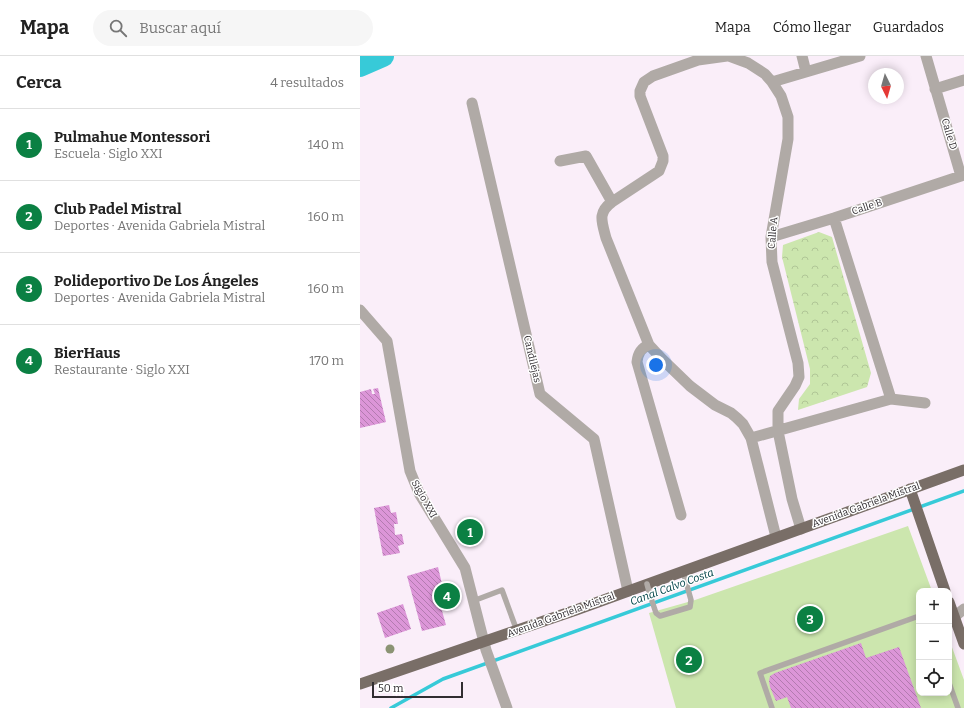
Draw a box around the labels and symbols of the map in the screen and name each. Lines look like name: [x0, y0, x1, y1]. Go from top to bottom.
north arrow: [868, 68, 904, 104]
street label: Calle D: [939, 117, 959, 151]
street label: Calle B: [850, 196, 884, 218]
street label: Calle A: [766, 216, 780, 249]
street label: Candilejas: [521, 334, 543, 384]
your location: [646, 355, 666, 375]
street label: Siglo XXI: [409, 478, 440, 521]
street label: Avenida Gabriela Mistral: [810, 480, 922, 530]
pin: 1: [457, 517, 483, 547]
water label: Canal Calvo Costa: [628, 566, 716, 608]
pin: 4: [434, 581, 460, 611]
street label: Avenida Gabriela Mistral: [505, 590, 617, 640]
pin: 3: [797, 604, 823, 634]
pin: 2: [676, 645, 702, 675]
scale bar: [372, 680, 463, 699]

